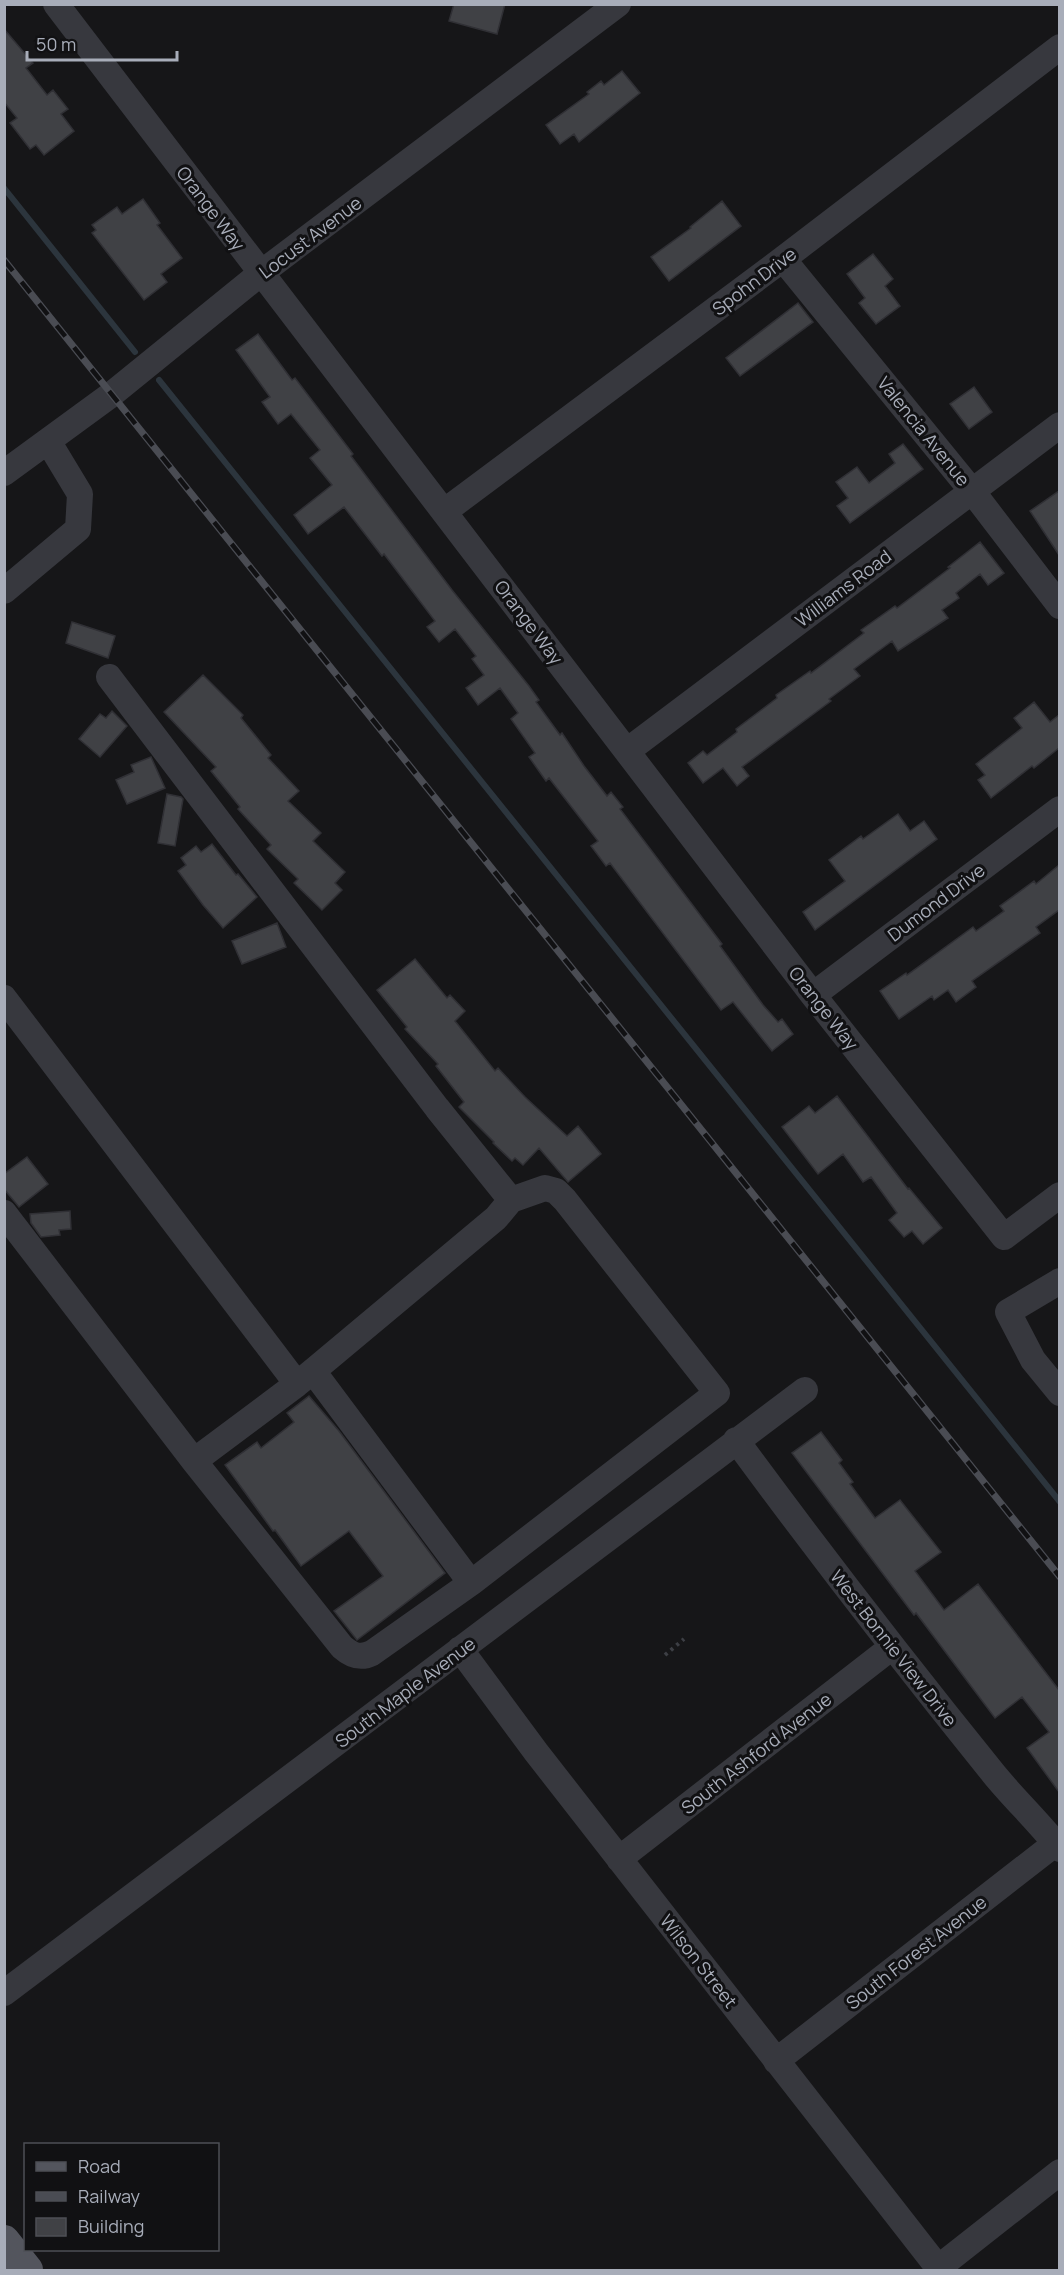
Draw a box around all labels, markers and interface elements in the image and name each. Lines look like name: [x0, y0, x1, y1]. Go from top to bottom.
scale bar: [27, 24, 177, 62]
text: 50 m: [36, 32, 76, 56]
street label: Orange Way: [171, 161, 251, 255]
street label: Locust Avenue: [254, 191, 366, 283]
street label: Spohn Drive: [707, 241, 801, 321]
street label: Valencia Avenue: [872, 371, 976, 491]
street label: Williams Road: [790, 544, 896, 632]
street label: Orange Way: [489, 575, 569, 669]
street label: Dumond Drive: [883, 858, 989, 946]
street label: Orange Way: [784, 961, 864, 1055]
street label: West Bonnie View Drive: [825, 1565, 963, 1731]
street label: South Maple Avenue: [330, 1631, 480, 1753]
street label: South Ashford Avenue: [676, 1687, 836, 1819]
street label: South Forest Avenue: [841, 1890, 991, 2014]
street label: Wilson Street: [655, 1909, 743, 2013]
legend: [24, 2143, 219, 2251]
text: Road: [78, 2154, 121, 2178]
text: Railway: [78, 2184, 140, 2208]
text: Building: [78, 2214, 144, 2238]

